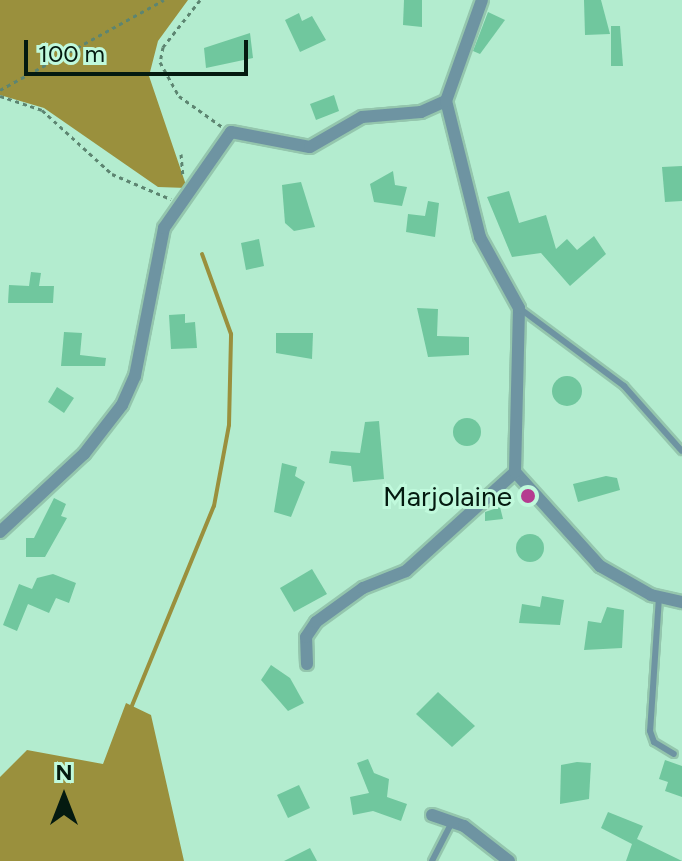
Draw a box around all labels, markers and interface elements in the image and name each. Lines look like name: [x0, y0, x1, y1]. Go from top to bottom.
scale bar: [28, 24, 252, 74]
text: 100 m: [38, 39, 105, 68]
place label: Marjolaine: [383, 479, 512, 513]
marker: Marjolaine: [519, 487, 537, 505]
north arrow: [24, 757, 104, 837]
text: N: [55, 759, 73, 786]

